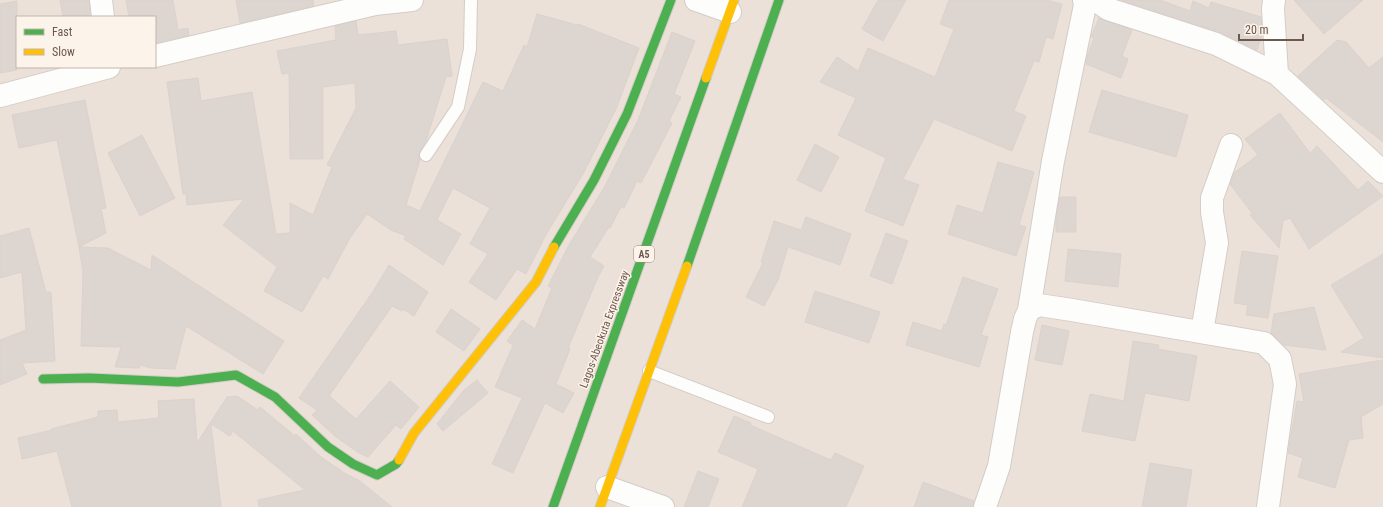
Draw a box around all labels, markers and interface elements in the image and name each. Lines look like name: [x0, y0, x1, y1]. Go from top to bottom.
legend: [16, 16, 156, 68]
scale bar: [1239, 16, 1303, 42]
text: 20 m: [1245, 23, 1269, 37]
text: Fast: [52, 25, 73, 39]
text: Slow: [52, 45, 75, 59]
road number: A5: [634, 246, 654, 262]
street label: Lagos-Abeokuta Expressway: [577, 268, 632, 390]

